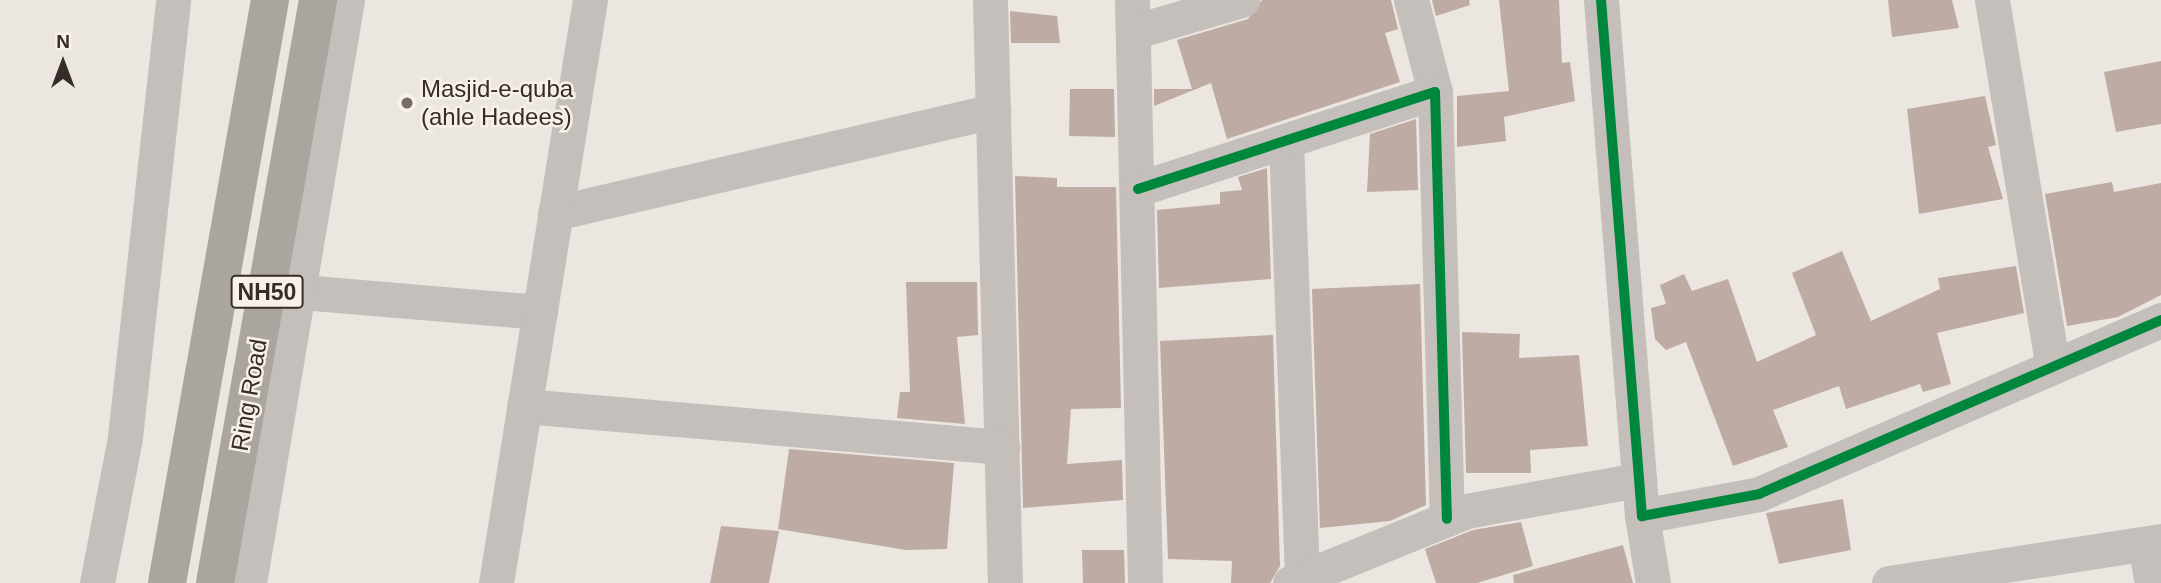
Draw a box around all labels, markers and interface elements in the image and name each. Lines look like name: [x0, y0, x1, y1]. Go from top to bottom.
north arrow: [28, 28, 98, 98]
text: N: [56, 31, 70, 52]
place label: Masjid-e-quba (ahle Hadees): [421, 75, 573, 131]
marker: Masjid-e-quba (ahle Hadees): [399, 95, 415, 111]
road number: NH50: [230, 272, 304, 312]
street label: Ring Road: [225, 337, 273, 453]

